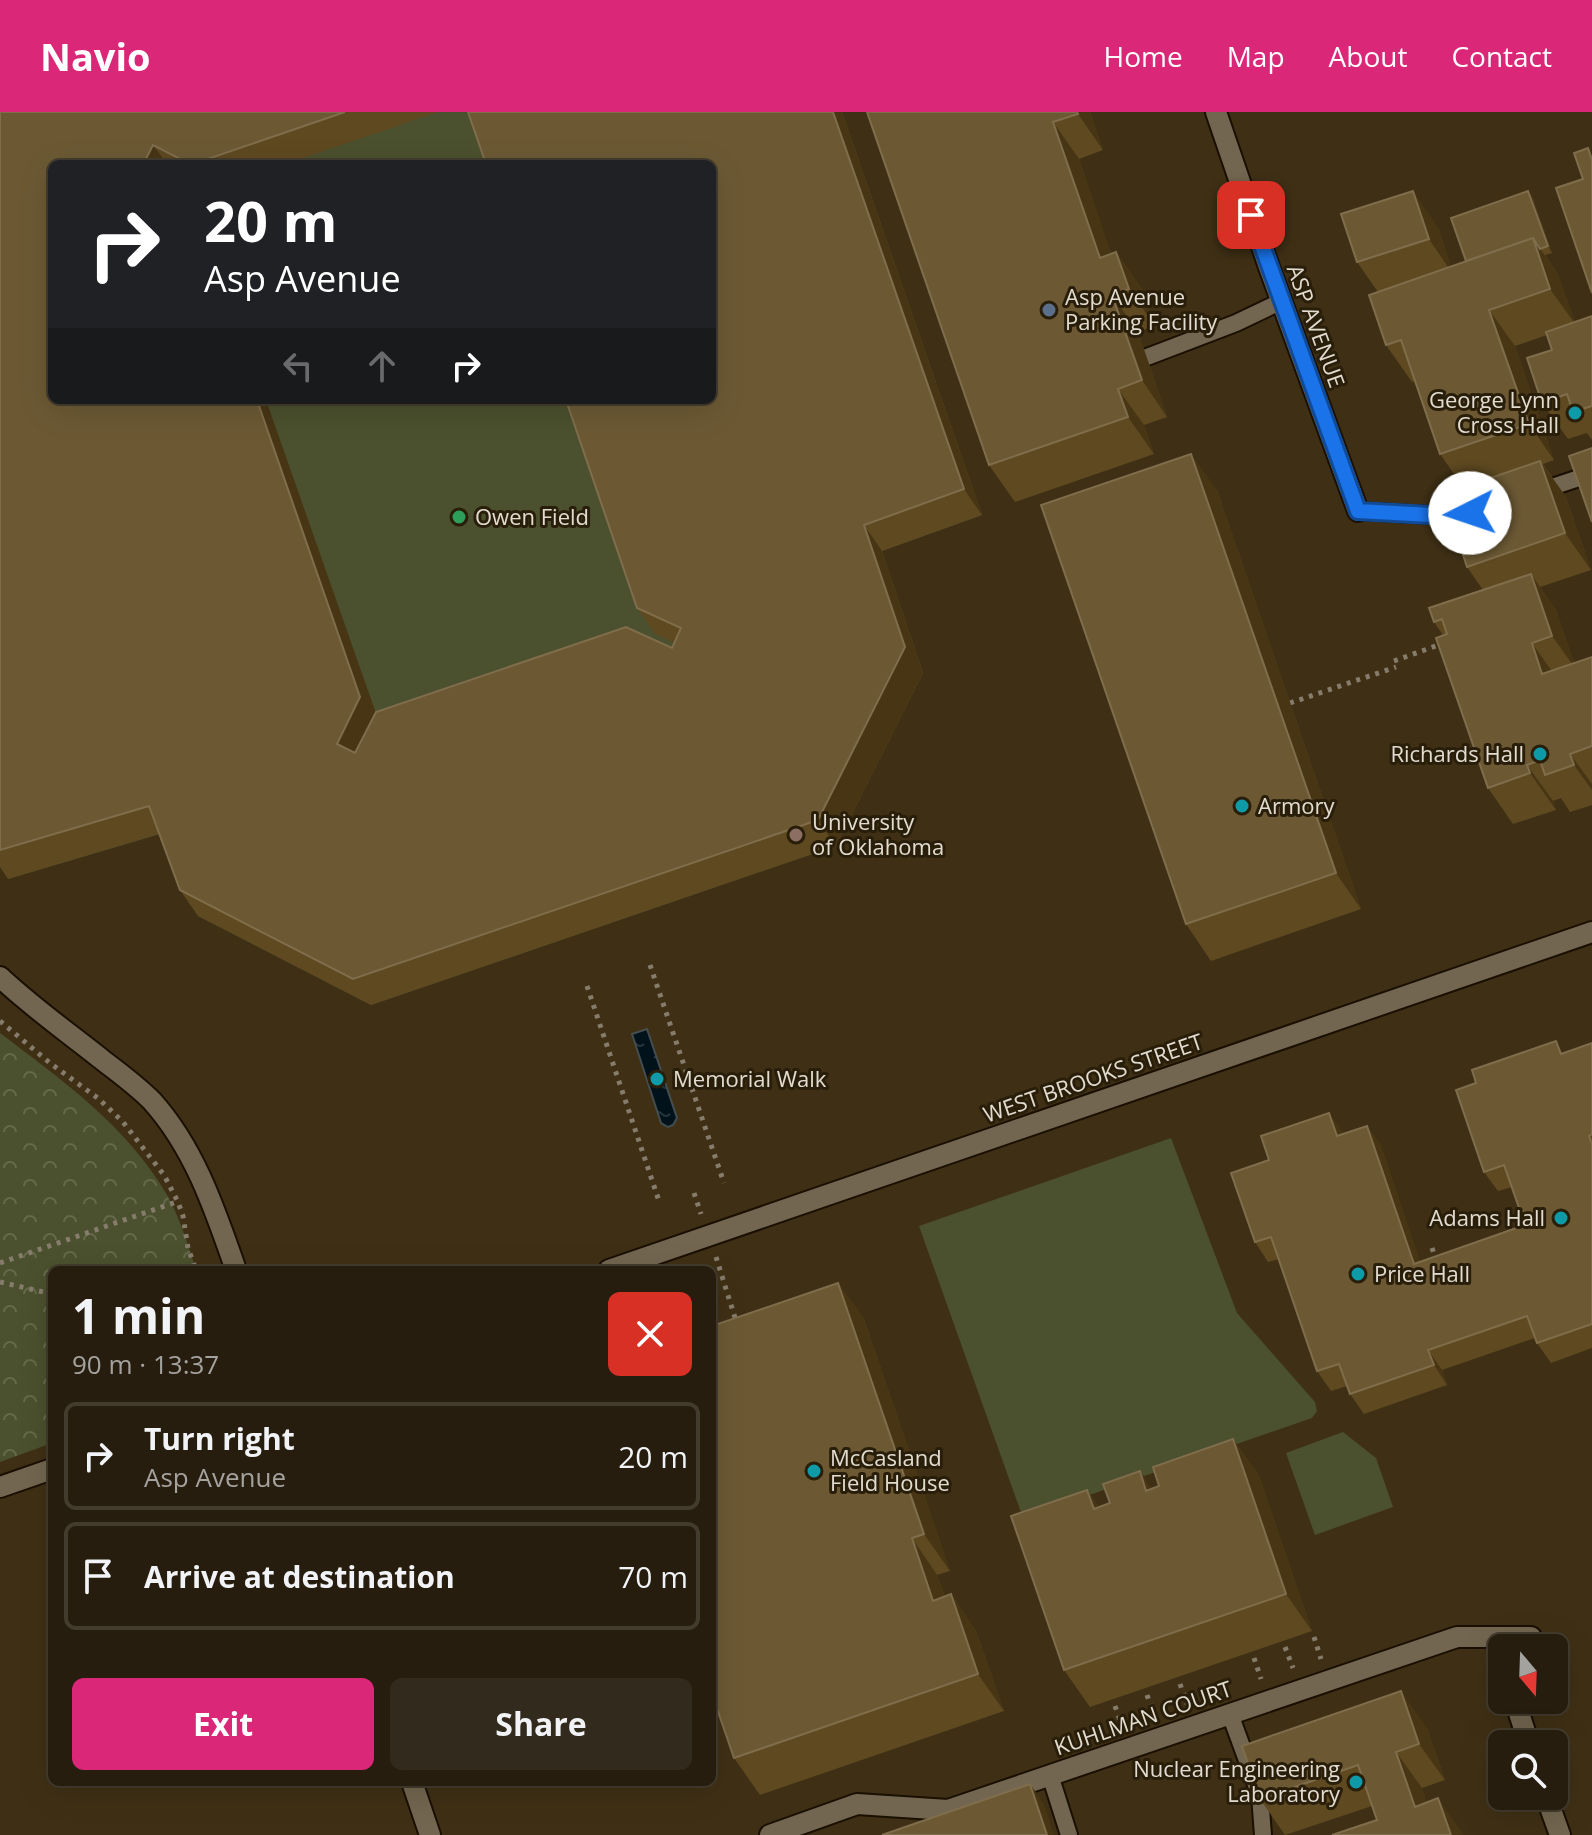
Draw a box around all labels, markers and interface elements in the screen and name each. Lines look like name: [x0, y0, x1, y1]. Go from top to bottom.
text: Navio: [40, 30, 151, 82]
text: Home: [1104, 37, 1183, 75]
text: Map: [1227, 37, 1285, 75]
text: About: [1329, 37, 1407, 75]
text: Contact: [1451, 37, 1552, 75]
pin: [1217, 181, 1285, 249]
text: 20 m: [204, 182, 338, 258]
icon: right: [72, 192, 176, 296]
icon: arrive: [1229, 193, 1273, 237]
text: Asp Avenue: [204, 254, 401, 303]
street label: ASP AVENUE: [1281, 260, 1353, 391]
place label: Asp Avenue Parking Facility: [1065, 281, 1218, 336]
marker: Asp Avenue Parking Facility: [1040, 301, 1058, 319]
icon: left: [276, 344, 320, 388]
icon: ahead: [360, 344, 404, 388]
icon: right: [444, 344, 488, 388]
place label: George Lynn Cross Hall: [1429, 384, 1559, 439]
marker: George Lynn Cross Hall: [1566, 404, 1584, 422]
position arrow: [1428, 471, 1512, 555]
place label: Owen Field: [475, 501, 589, 531]
marker: Owen Field: [450, 508, 468, 526]
place label: Richards Hall: [1390, 738, 1524, 768]
marker: Richards Hall: [1531, 745, 1549, 763]
place label: Armory: [1258, 790, 1335, 820]
marker: Armory: [1233, 797, 1251, 815]
place label: University of Oklahoma: [812, 806, 944, 861]
marker: University of Oklahoma: [787, 826, 805, 844]
street label: WEST BROOKS STREET: [979, 1025, 1206, 1129]
place label: Memorial Walk: [673, 1063, 827, 1093]
marker: Memorial Walk: [648, 1070, 666, 1088]
place label: Adams Hall: [1429, 1202, 1545, 1232]
marker: Adams Hall: [1552, 1209, 1570, 1227]
place label: Price Hall: [1374, 1258, 1470, 1288]
marker: Price Hall: [1349, 1265, 1367, 1283]
text: 1 min: [72, 1283, 205, 1348]
button: close: [608, 1292, 692, 1376]
text: 90 m · 13:37: [72, 1346, 219, 1382]
text: Turn right: [144, 1418, 295, 1459]
icon: right: [76, 1434, 120, 1478]
text: 20 m: [618, 1436, 688, 1477]
place label: McCasland Field House: [830, 1442, 950, 1497]
text: Asp Avenue: [144, 1459, 286, 1495]
marker: McCasland Field House: [805, 1462, 823, 1480]
icon: arrive: [76, 1554, 120, 1598]
text: Arrive at destination: [144, 1556, 455, 1597]
text: 70 m: [618, 1556, 688, 1597]
north arrow: [1488, 1634, 1568, 1714]
map controls: [1488, 1634, 1568, 1810]
street label: KUHLMAN COURT: [1050, 1673, 1235, 1761]
button: Exit: [72, 1678, 374, 1770]
button: Share: [390, 1678, 692, 1770]
button: search: [1488, 1730, 1568, 1810]
place label: Nuclear Engineering Laboratory: [1133, 1753, 1341, 1808]
marker: Nuclear Engineering Laboratory: [1347, 1773, 1365, 1791]

